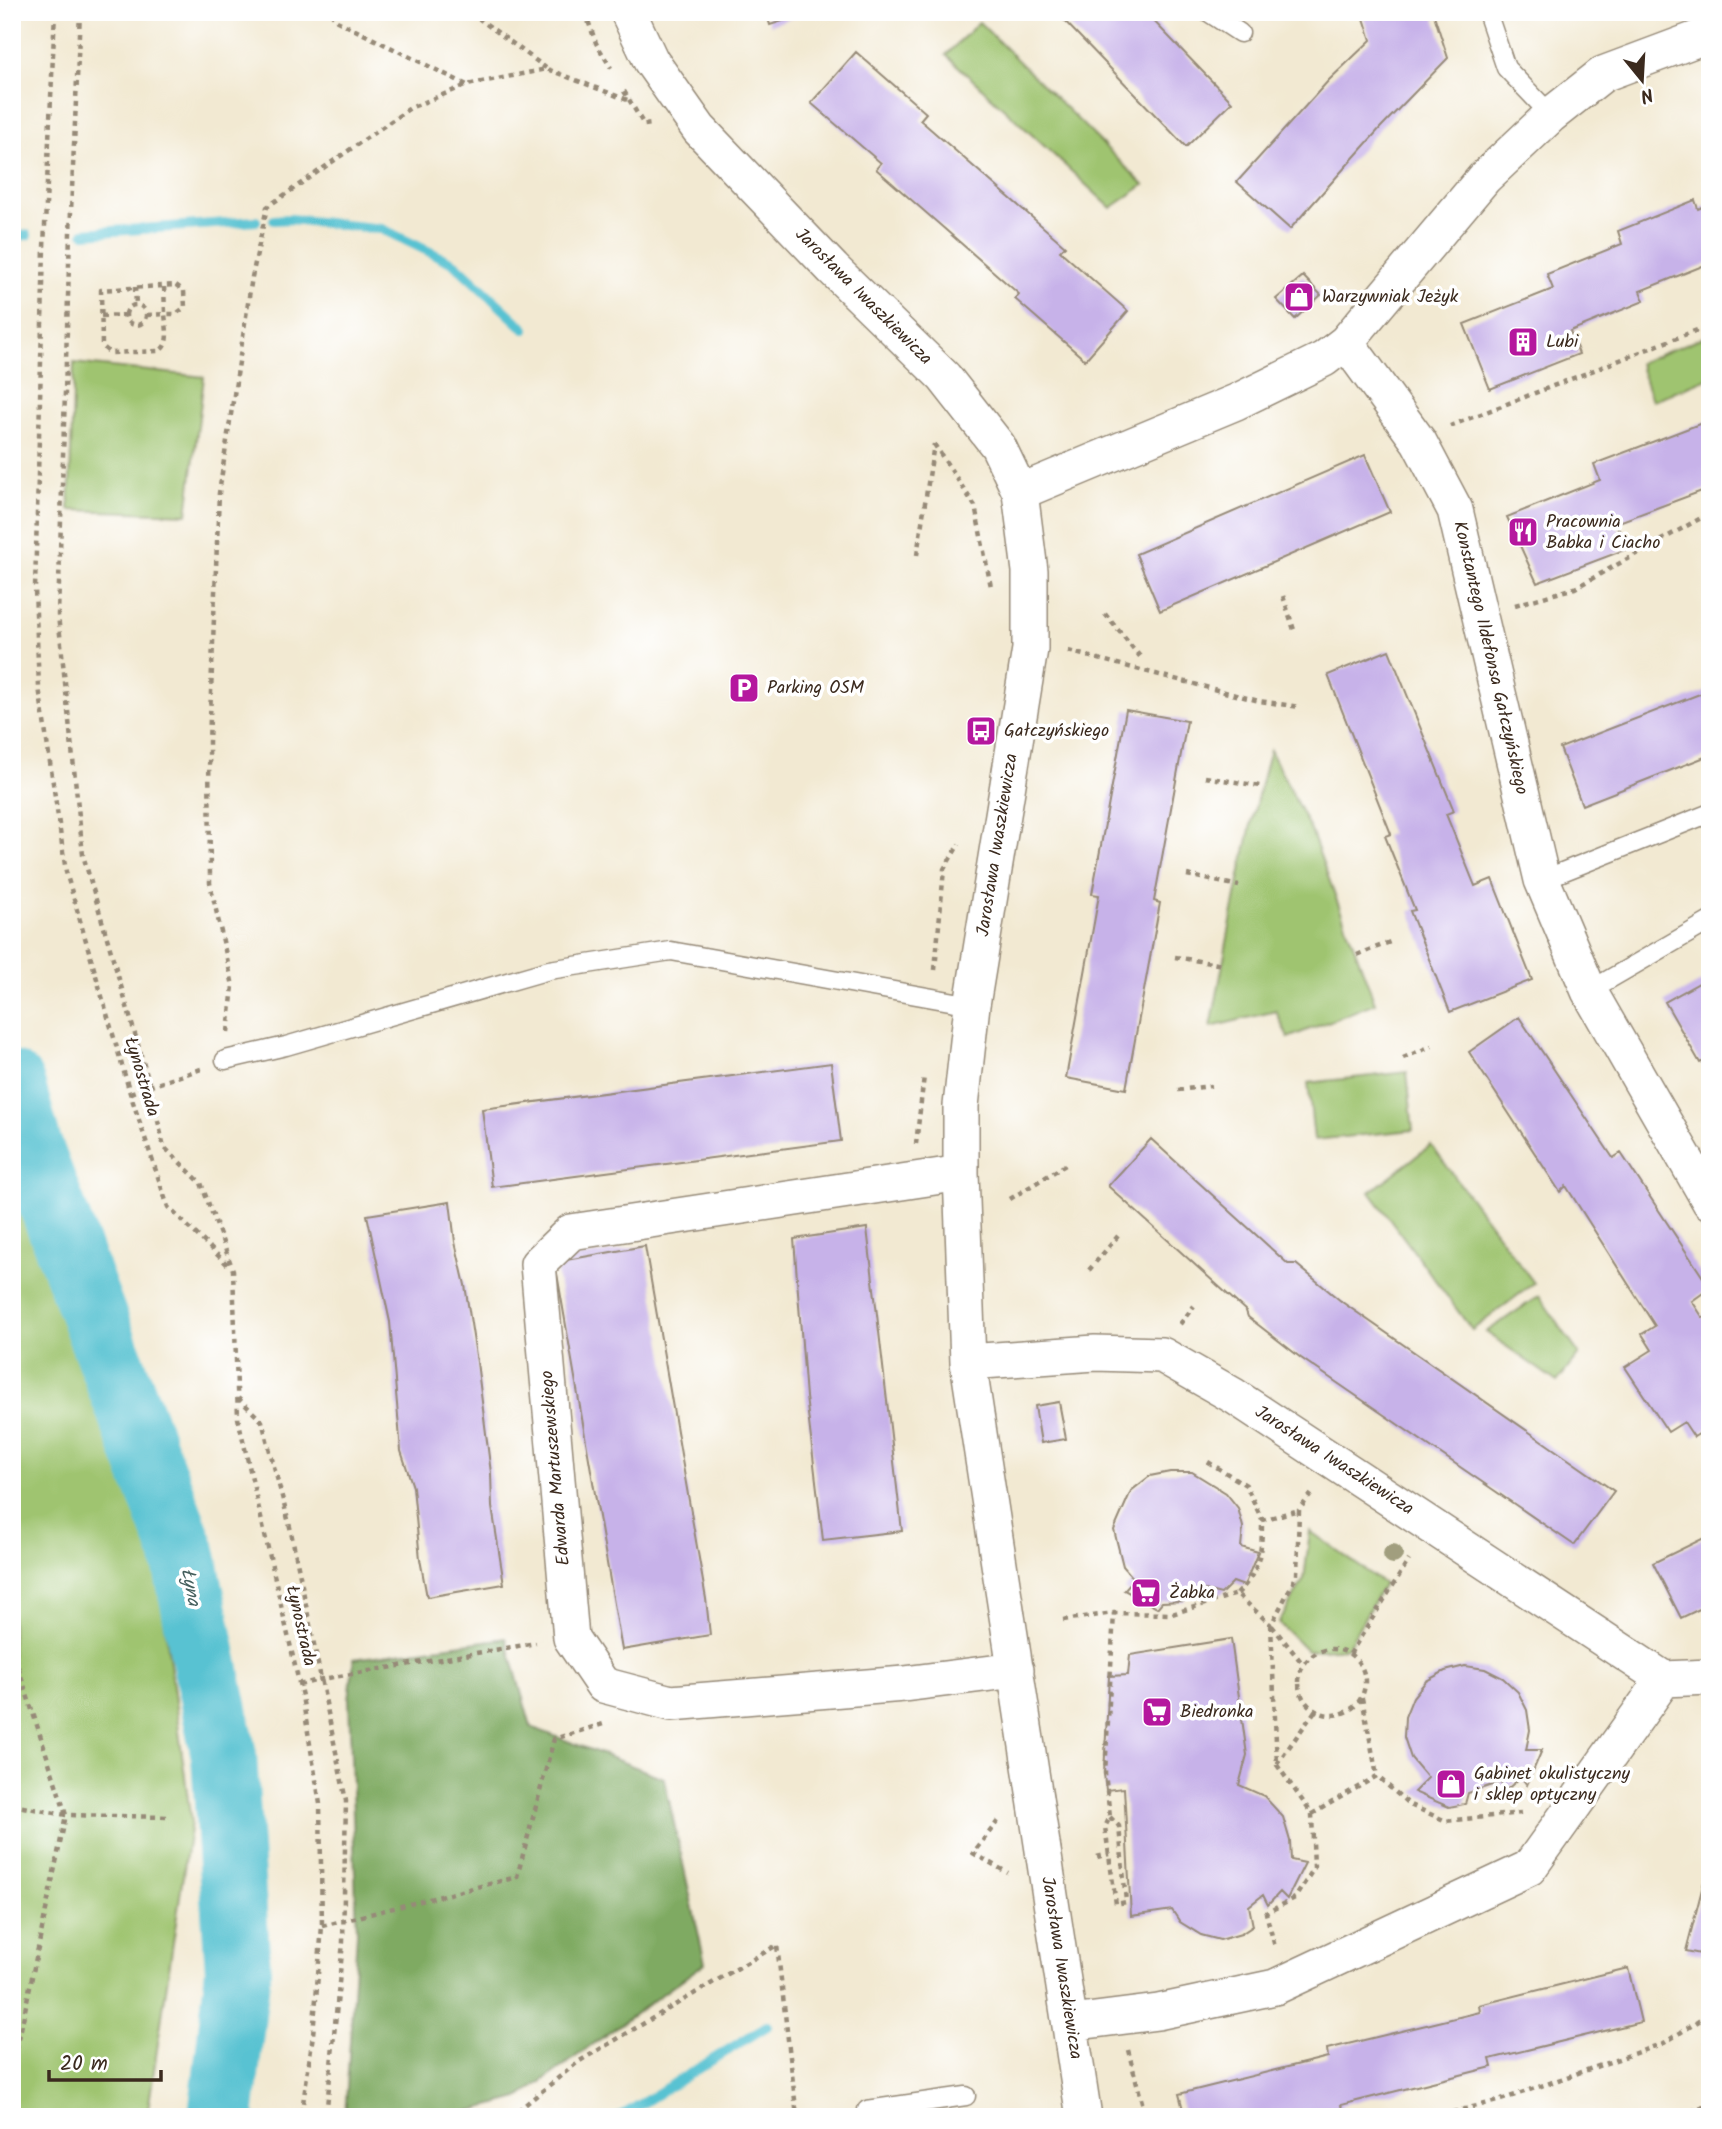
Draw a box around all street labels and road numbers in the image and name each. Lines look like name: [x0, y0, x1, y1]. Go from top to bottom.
street label: Jarosława Iwaszkiewicza: [787, 221, 939, 373]
street label: Konstantego Ildefonsa Gałczyńskiego: [1444, 518, 1536, 798]
street label: Jarosława Iwaszkiewicza: [969, 752, 1027, 938]
street label: Łynostrada: [115, 1034, 167, 1120]
street label: Edwarda Martuszewskiego: [533, 1369, 579, 1567]
street label: Jarosława Iwaszkiewicza: [1249, 1399, 1419, 1523]
street label: Łynostrada: [277, 1583, 323, 1669]
street label: Jarosława Iwaszkiewicza: [1032, 1875, 1090, 2061]

